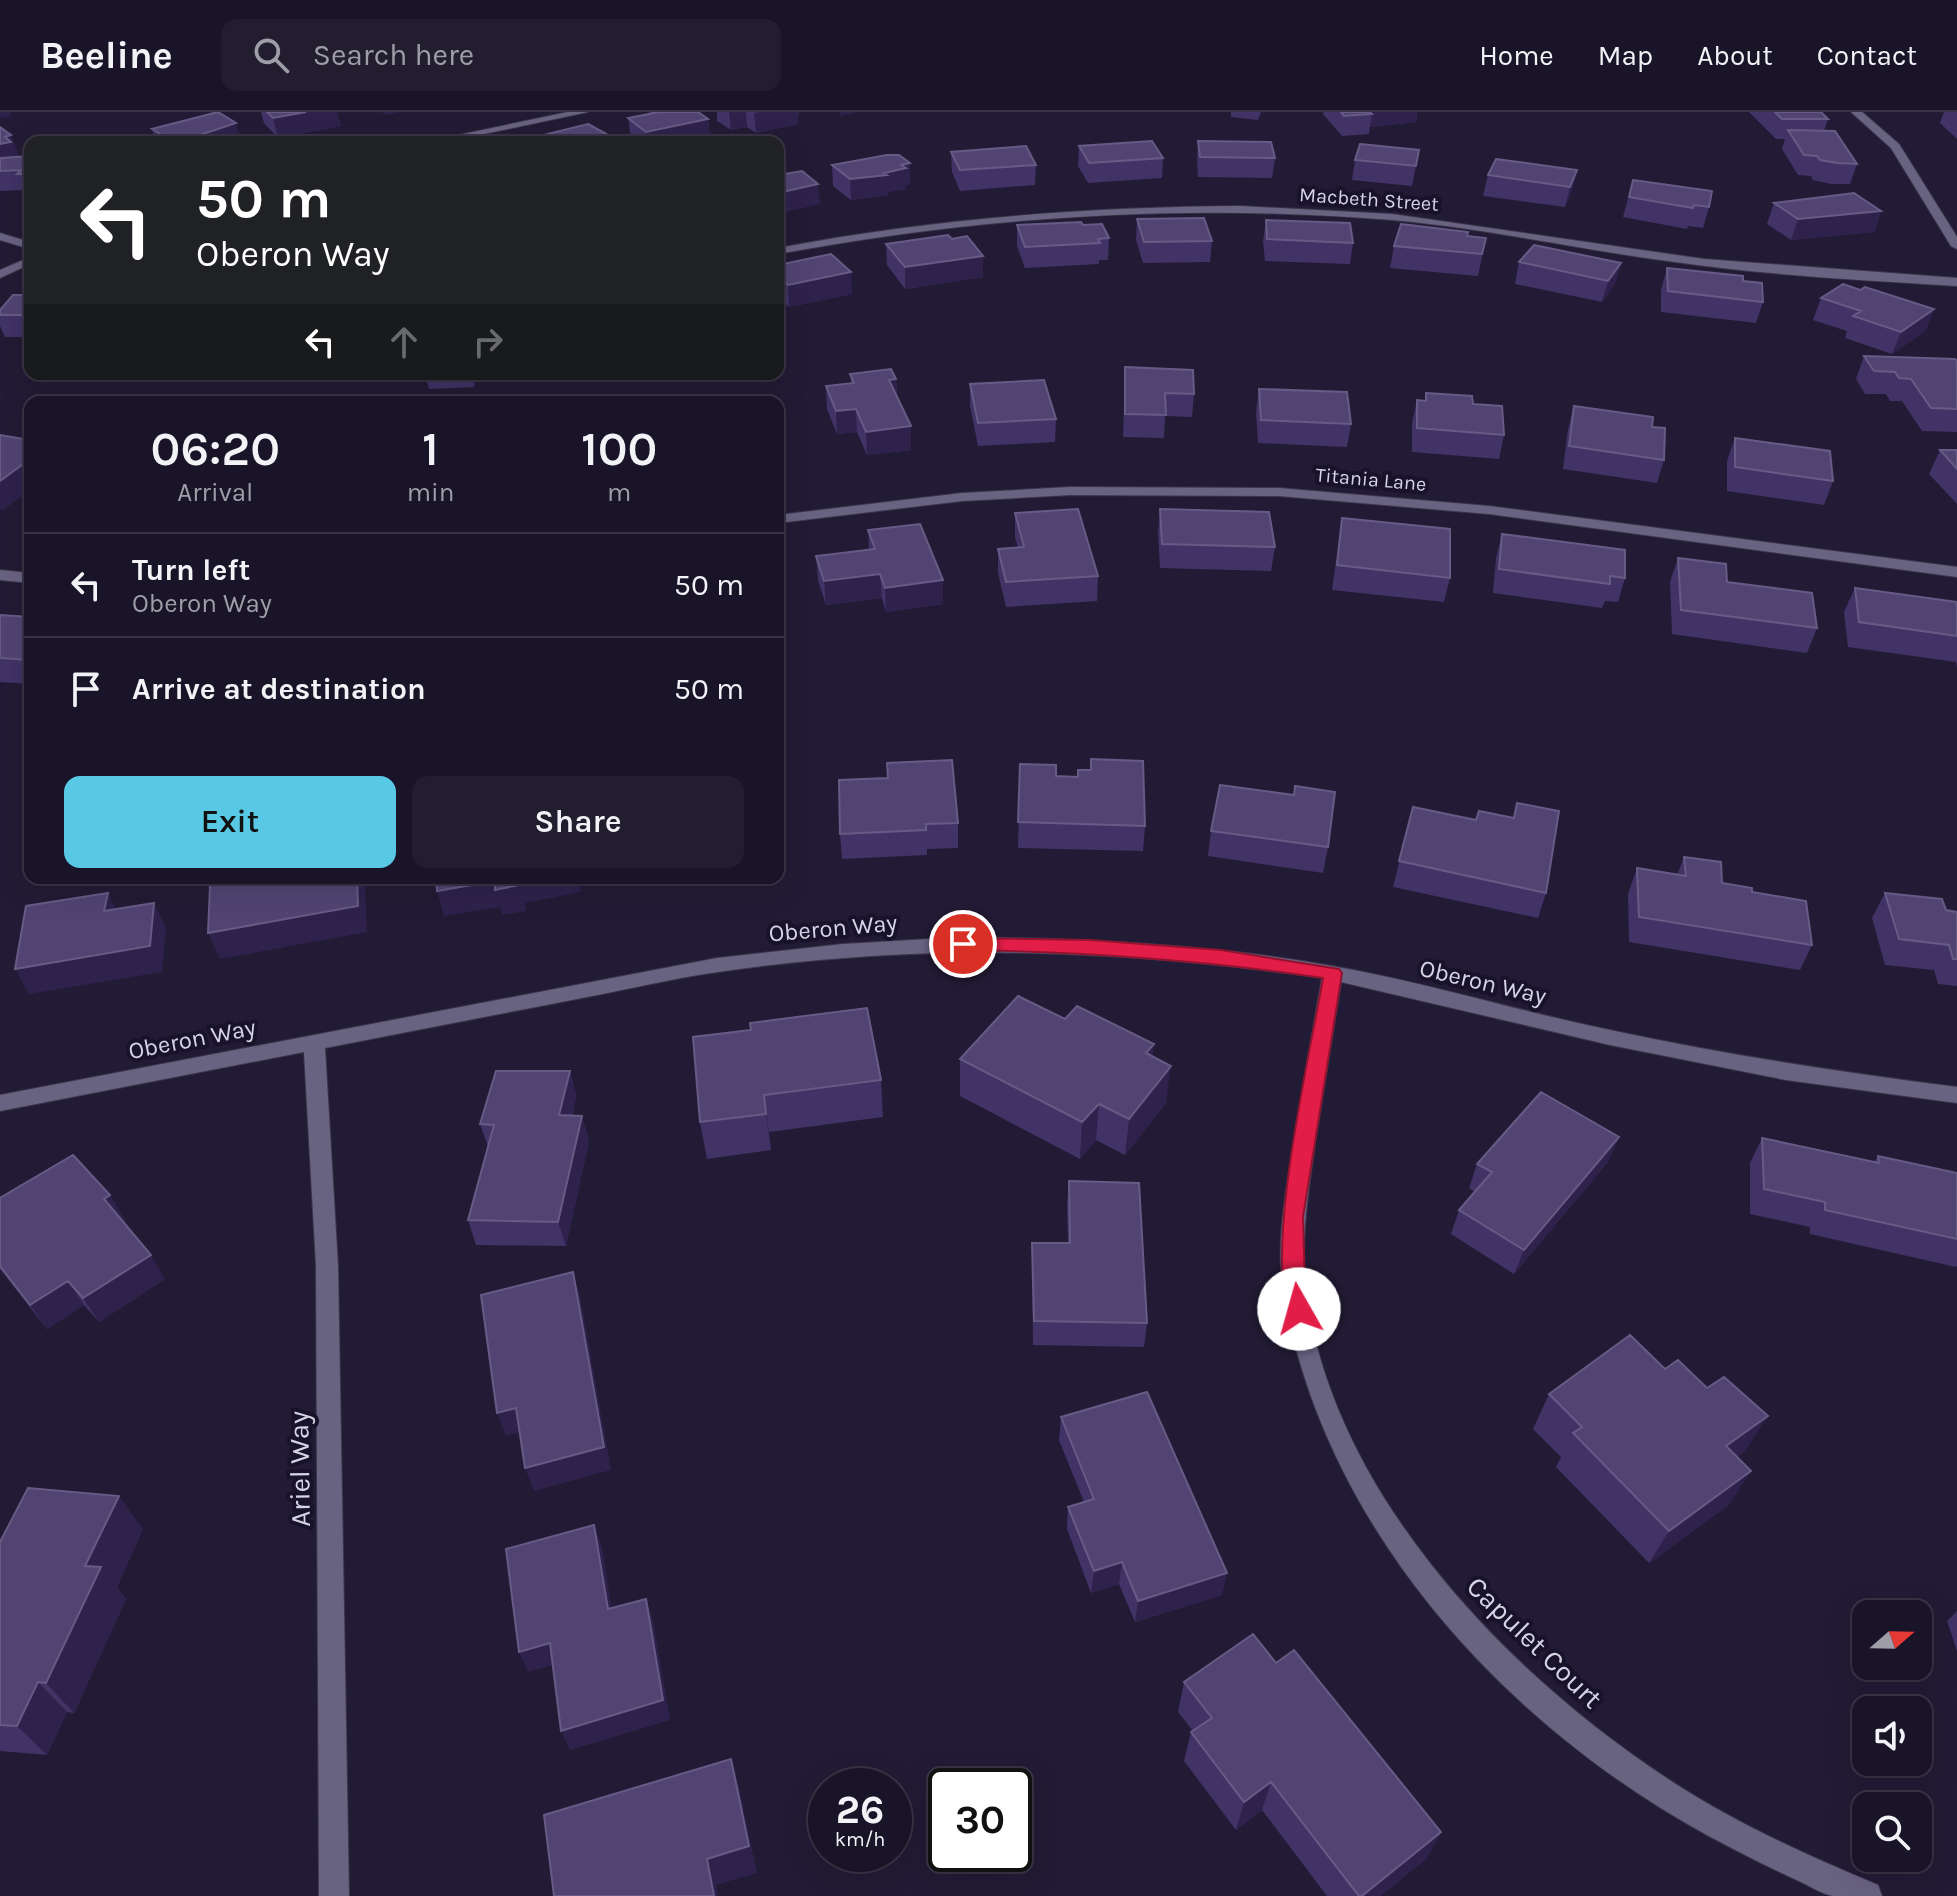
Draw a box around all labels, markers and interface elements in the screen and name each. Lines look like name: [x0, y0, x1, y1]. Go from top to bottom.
search box: [221, 19, 781, 91]
text: Beeline: [40, 33, 173, 78]
icon: search: [249, 33, 293, 77]
text: Search here: [313, 37, 474, 73]
text: Home: [1479, 39, 1554, 72]
text: Map: [1598, 39, 1653, 72]
text: About: [1697, 39, 1773, 72]
text: Contact: [1817, 39, 1917, 72]
text: 50 m: [196, 166, 331, 231]
icon: left: [64, 168, 168, 272]
street label: Macbeth Street: [1299, 183, 1440, 216]
text: Oberon Way: [196, 233, 390, 275]
icon: left: [298, 320, 342, 364]
icon: ahead: [382, 320, 426, 364]
icon: right: [466, 320, 510, 364]
text: 06:20: [151, 421, 280, 477]
text: 1: [422, 421, 439, 477]
text: 100: [581, 421, 657, 477]
street label: Titania Lane: [1315, 463, 1427, 496]
text: Arrival: [177, 477, 253, 508]
text: min: [407, 477, 454, 508]
text: m: [607, 477, 631, 508]
text: Turn left: [132, 552, 250, 588]
icon: left: [64, 563, 108, 607]
text: 50 m: [674, 567, 744, 603]
text: Oberon Way: [132, 588, 272, 619]
icon: arrive: [64, 667, 108, 711]
text: Arrive at destination: [132, 671, 426, 707]
text: 50 m: [674, 671, 744, 707]
button: Exit: [64, 776, 396, 868]
button: Share: [412, 776, 744, 868]
street label: Oberon Way: [767, 908, 899, 948]
pin: [929, 910, 997, 978]
icon: arrive: [941, 922, 985, 966]
street label: Oberon Way: [1417, 954, 1549, 1010]
street label: Oberon Way: [126, 1013, 258, 1065]
position arrow: [1257, 1267, 1341, 1351]
street label: Ariel Way: [282, 1411, 317, 1527]
street label: Capulet Court: [1460, 1570, 1609, 1715]
north arrow: [1852, 1600, 1932, 1680]
map controls: [1852, 1600, 1932, 1872]
button: sound: [1852, 1696, 1932, 1776]
speed limit sign: 30: [928, 1768, 1032, 1872]
text: 26: [836, 1786, 884, 1833]
button: search: [1852, 1792, 1932, 1872]
text: km/h: [835, 1828, 885, 1851]

